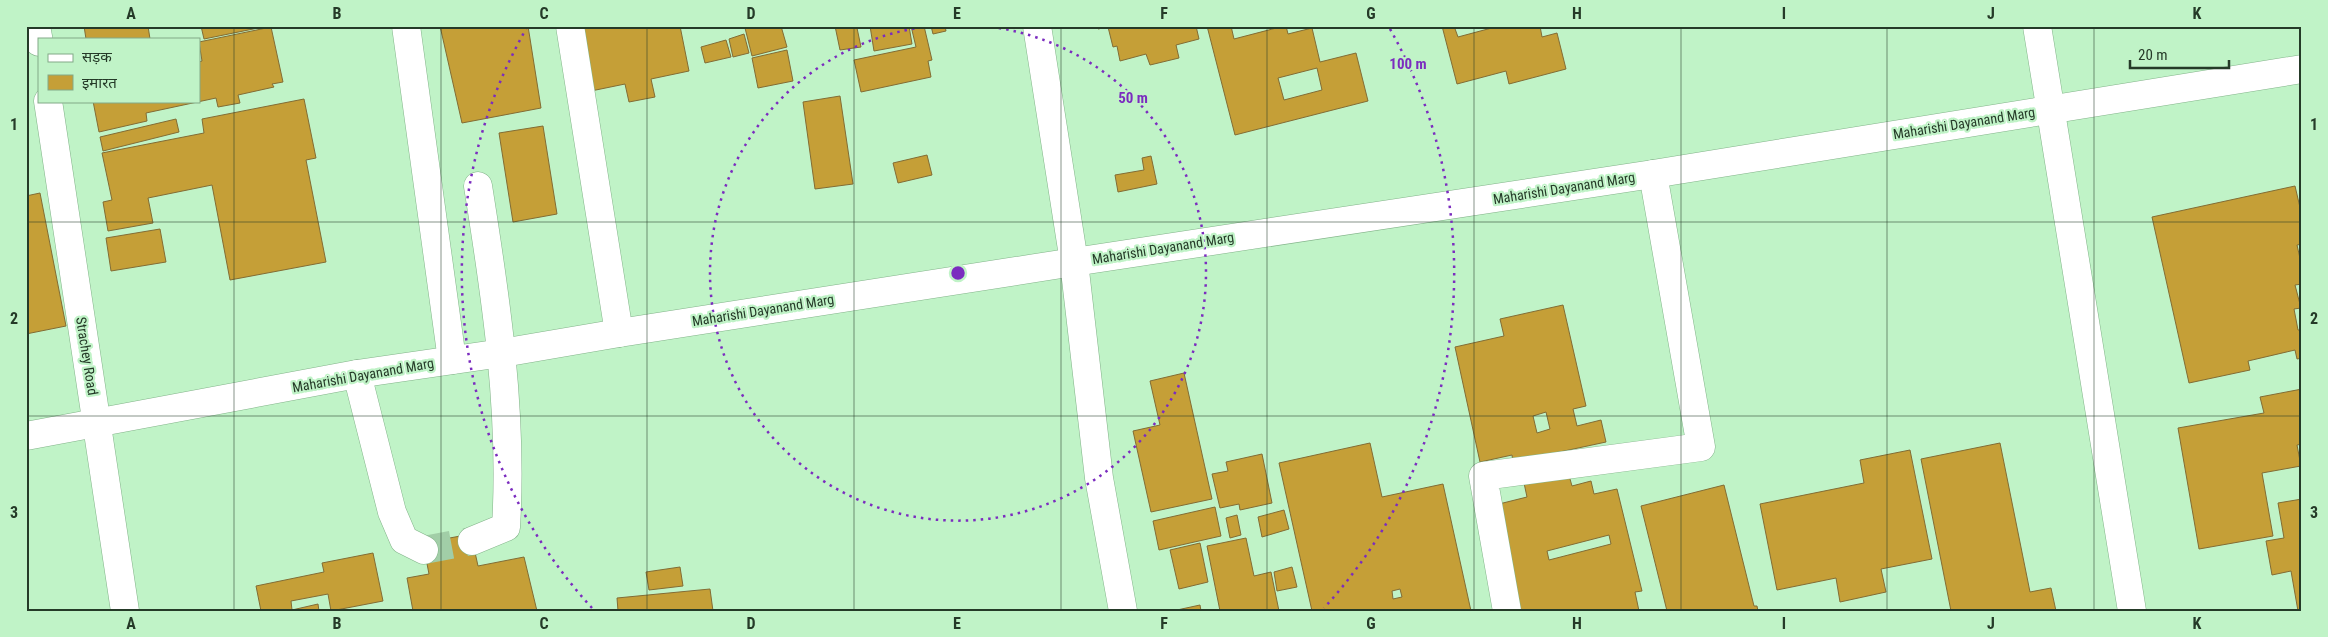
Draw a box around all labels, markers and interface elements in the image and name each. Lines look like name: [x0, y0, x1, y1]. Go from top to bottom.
text: A: [126, 4, 136, 23]
text: B: [333, 4, 342, 23]
text: C: [539, 4, 549, 23]
text: D: [746, 4, 756, 23]
text: E: [953, 4, 961, 23]
text: F: [1160, 4, 1168, 23]
text: G: [1366, 4, 1376, 23]
text: H: [1572, 4, 1582, 23]
text: I: [1782, 4, 1786, 23]
text: J: [1987, 4, 1995, 23]
text: K: [2193, 4, 2202, 23]
legend: [38, 38, 200, 102]
scale bar: [2130, 38, 2229, 70]
text: 20 m: [2138, 46, 2168, 64]
text: सड़क: [82, 48, 112, 66]
text: 100 m: [1389, 55, 1427, 73]
text: इमारत: [82, 74, 117, 92]
text: 50 m: [1118, 89, 1148, 107]
street label: Maharishi Dayanand Marg: [1892, 104, 2036, 142]
text: 1: [10, 115, 18, 134]
text: 1: [2310, 115, 2318, 134]
street label: Maharishi Dayanand Marg: [1492, 169, 1636, 207]
street label: Maharishi Dayanand Marg: [1091, 229, 1235, 267]
centre of rings: [949, 264, 967, 282]
street label: Maharishi Dayanand Marg: [691, 291, 835, 329]
text: 2: [10, 309, 18, 328]
text: 2: [2310, 309, 2318, 328]
street label: Strachey Road: [73, 316, 101, 396]
street label: Maharishi Dayanand Marg: [291, 355, 435, 395]
text: 3: [10, 503, 18, 522]
text: 3: [2310, 503, 2318, 522]
text: A: [126, 614, 136, 633]
text: B: [333, 614, 342, 633]
text: C: [539, 614, 549, 633]
text: D: [746, 614, 756, 633]
text: E: [953, 614, 961, 633]
text: F: [1160, 614, 1168, 633]
text: G: [1366, 614, 1376, 633]
text: H: [1572, 614, 1582, 633]
text: I: [1782, 614, 1786, 633]
text: J: [1987, 614, 1995, 633]
text: K: [2193, 614, 2202, 633]

